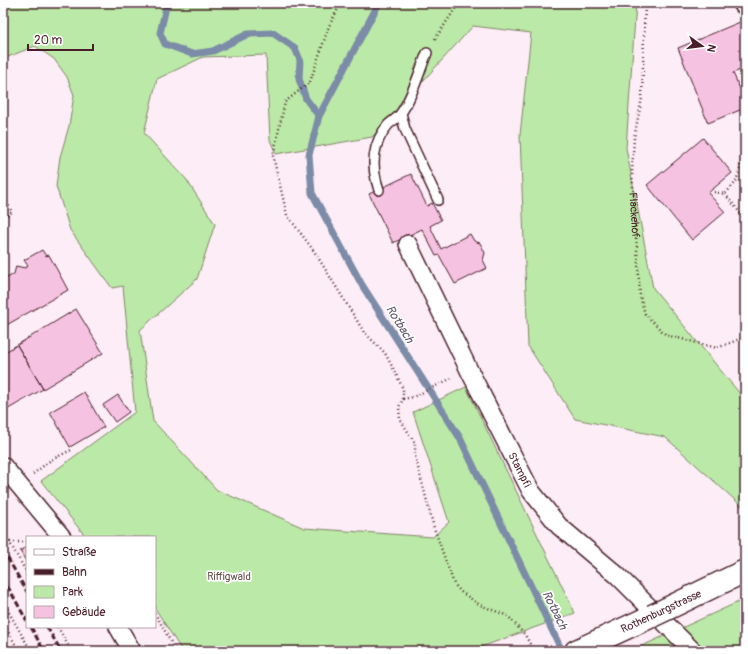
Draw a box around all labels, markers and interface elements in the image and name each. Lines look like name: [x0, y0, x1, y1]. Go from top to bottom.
scale bar: [28, 26, 93, 52]
north arrow: [682, 26, 722, 66]
text: 20 m: [34, 33, 63, 48]
text: N: [704, 43, 718, 54]
street label: Fläckehof: [626, 192, 642, 239]
water label: Rotbach: [382, 303, 418, 347]
street label: Stampfi: [505, 450, 534, 490]
legend: [26, 536, 156, 628]
text: Straße: [62, 545, 96, 560]
text: Bahn: [62, 565, 87, 580]
park label: Riffigwald: [207, 570, 251, 583]
text: Park: [62, 585, 83, 600]
street label: Rothenburgstrasse: [619, 587, 704, 636]
water label: Rotbach: [539, 588, 571, 633]
text: Gebäude: [62, 605, 106, 620]

